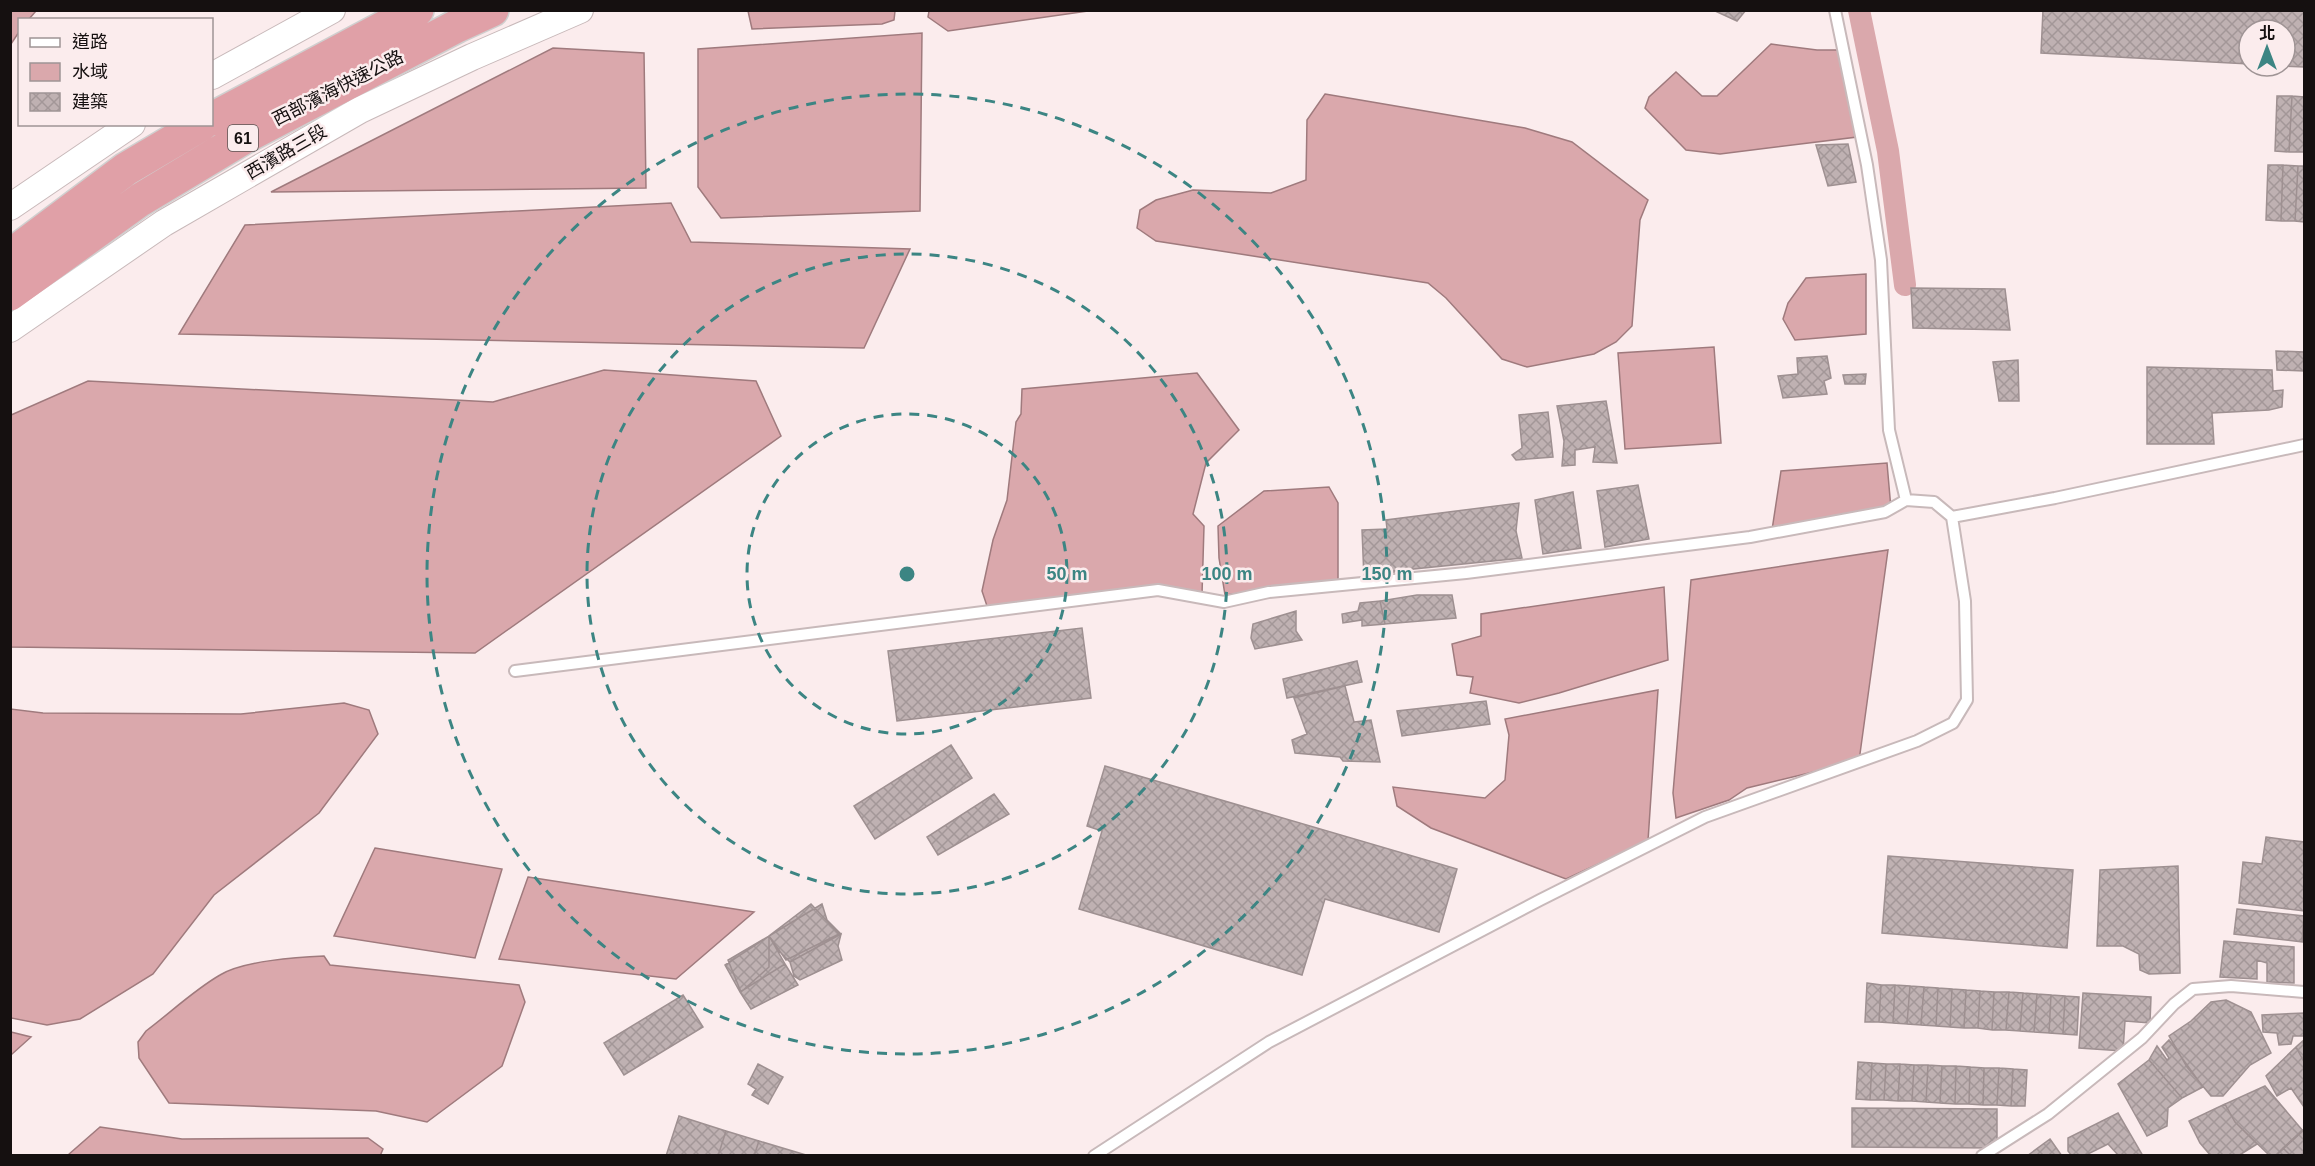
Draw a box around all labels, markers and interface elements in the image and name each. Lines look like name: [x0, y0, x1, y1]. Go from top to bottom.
legend: [18, 18, 213, 126]
north arrow: [2237, 18, 2297, 78]
text: 北: [2259, 25, 2275, 42]
text: 道路: [72, 32, 108, 52]
street label: 西部濱海快速公路: [269, 46, 407, 130]
text: 水域: [72, 62, 108, 82]
text: 建築: [72, 92, 108, 112]
street label: 西濱路三段: [242, 121, 330, 183]
road number: 61: [228, 125, 258, 151]
centre of rings: [897, 564, 917, 584]
text: 50 m: [1046, 564, 1088, 584]
text: 100 m: [1201, 564, 1253, 584]
text: 150 m: [1361, 564, 1413, 584]

